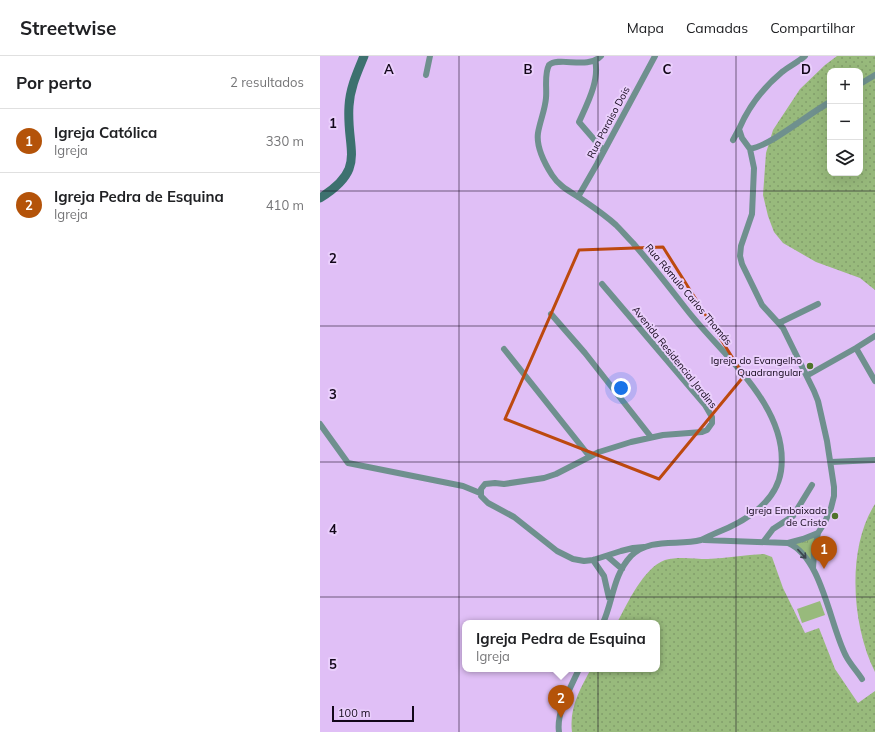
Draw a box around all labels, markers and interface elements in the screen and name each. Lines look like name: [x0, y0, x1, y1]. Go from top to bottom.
text: Streetwise: [20, 16, 116, 40]
text: Mapa: [627, 19, 664, 37]
text: Camadas: [686, 19, 748, 37]
text: Compartilhar: [770, 19, 855, 37]
text: A: [384, 61, 394, 77]
text: B: [524, 61, 533, 77]
text: C: [663, 61, 672, 77]
text: D: [801, 61, 811, 77]
map controls: [827, 68, 863, 176]
button: +: [827, 68, 863, 104]
text: Por perto: [16, 72, 92, 93]
text: 2 resultados: [230, 74, 304, 90]
street label: Rua Paraiso Dois: [584, 84, 633, 160]
button: −: [827, 104, 863, 140]
text: 1: [329, 115, 337, 131]
text: Igreja Católica: [54, 123, 157, 142]
text: 1: [25, 133, 33, 149]
text: 330 m: [266, 133, 304, 149]
button: layers: [827, 140, 863, 176]
text: Igreja: [54, 142, 88, 158]
text: Igreja Pedra de Esquina: [54, 187, 224, 206]
text: 2: [25, 197, 33, 213]
text: 410 m: [266, 197, 304, 213]
text: Igreja: [54, 206, 88, 222]
street label: Rua Rômulo Carlos Thomás: [642, 241, 735, 348]
text: 2: [329, 250, 337, 266]
street label: Avenida Residencial Jardins: [629, 304, 720, 411]
place label: Igreja do Evangelho Quadrangular: [711, 354, 802, 379]
marker: Igreja do Evangelho Quadrangular: [805, 361, 815, 371]
your location: [611, 378, 631, 398]
text: 3: [329, 386, 337, 402]
place label: Igreja Embaixada de Cristo: [746, 504, 827, 529]
marker: Igreja Embaixada de Cristo: [830, 511, 840, 521]
text: 4: [329, 521, 337, 537]
pin: 1: [811, 536, 837, 569]
one-way arrow: [797, 549, 807, 559]
popup: [462, 620, 660, 672]
text: Igreja Pedra de Esquina: [476, 629, 646, 648]
text: Igreja: [476, 648, 510, 664]
text: 5: [329, 656, 337, 672]
pin: 2: [548, 685, 574, 718]
scale bar: [332, 704, 414, 723]
text: 100 m: [338, 706, 370, 720]

